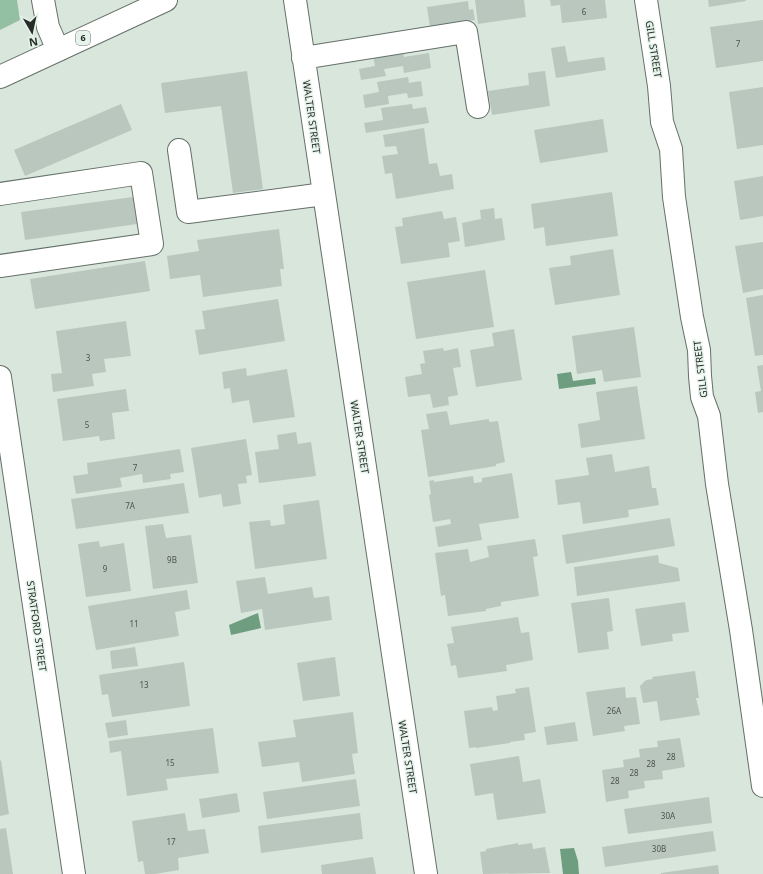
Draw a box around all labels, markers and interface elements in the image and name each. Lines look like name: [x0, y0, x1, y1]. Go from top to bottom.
house number: 6: [582, 6, 587, 17]
north arrow: [12, 12, 52, 52]
street label: GILL STREET: [643, 19, 665, 79]
road number: 6: [76, 31, 90, 45]
text: N: [28, 34, 39, 50]
house number: 7: [736, 38, 741, 49]
street label: WALTER STREET: [300, 79, 324, 155]
street label: GILL STREET: [689, 339, 710, 398]
house number: 3: [86, 352, 91, 363]
street label: WALTER STREET: [347, 399, 373, 475]
house number: 5: [85, 419, 90, 430]
house number: 7: [133, 462, 138, 473]
house number: 7A: [125, 500, 136, 511]
house number: 9B: [167, 554, 177, 565]
house number: 9: [103, 563, 108, 574]
street label: STRATFORD STREET: [24, 580, 50, 673]
house number: 11: [129, 618, 139, 629]
house number: 13: [139, 679, 149, 690]
house number: 26A: [607, 705, 622, 716]
street label: WALTER STREET: [395, 719, 421, 795]
house number: 28: [666, 751, 676, 762]
house number: 15: [165, 757, 175, 768]
house number: 28: [646, 758, 656, 769]
house number: 28: [629, 767, 639, 778]
house number: 28: [610, 775, 620, 786]
house number: 30A: [661, 810, 676, 821]
house number: 17: [166, 836, 176, 847]
house number: 30B: [652, 843, 666, 854]

